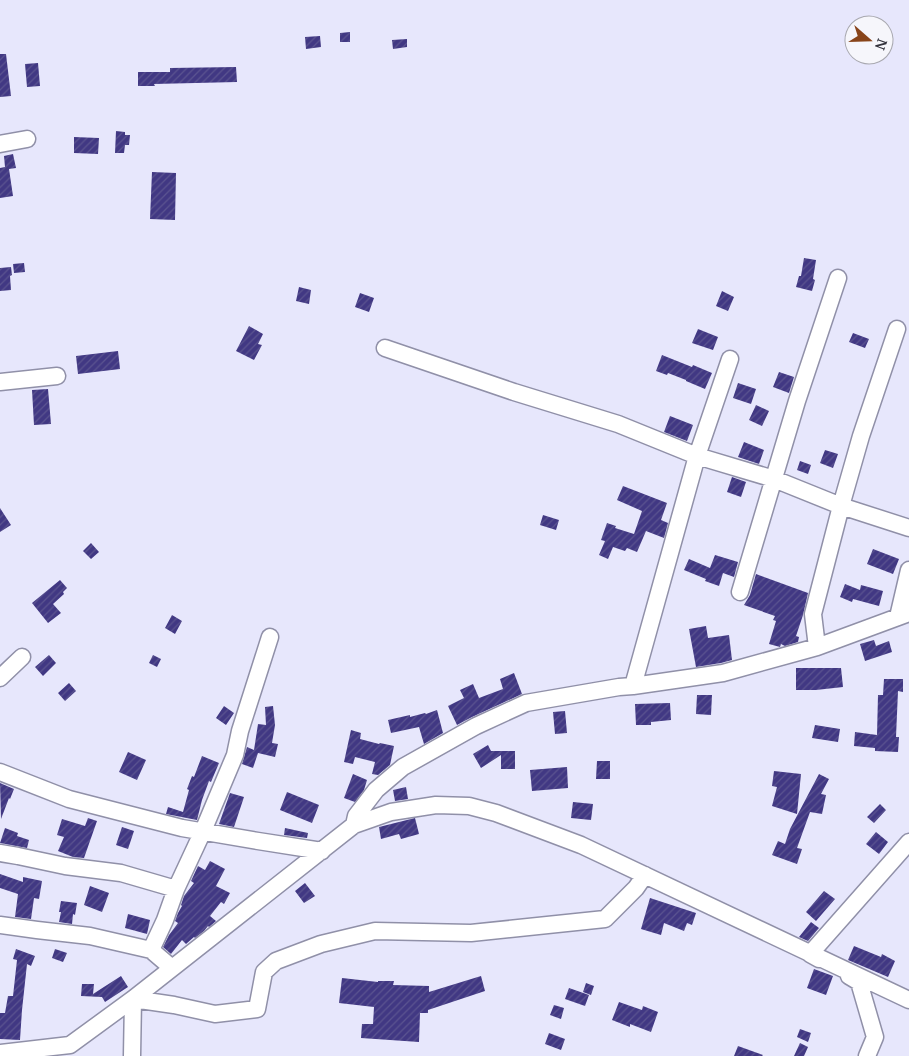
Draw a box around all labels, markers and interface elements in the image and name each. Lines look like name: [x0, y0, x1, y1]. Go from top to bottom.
north arrow: [844, 15, 894, 65]
text: N: [871, 36, 892, 53]

